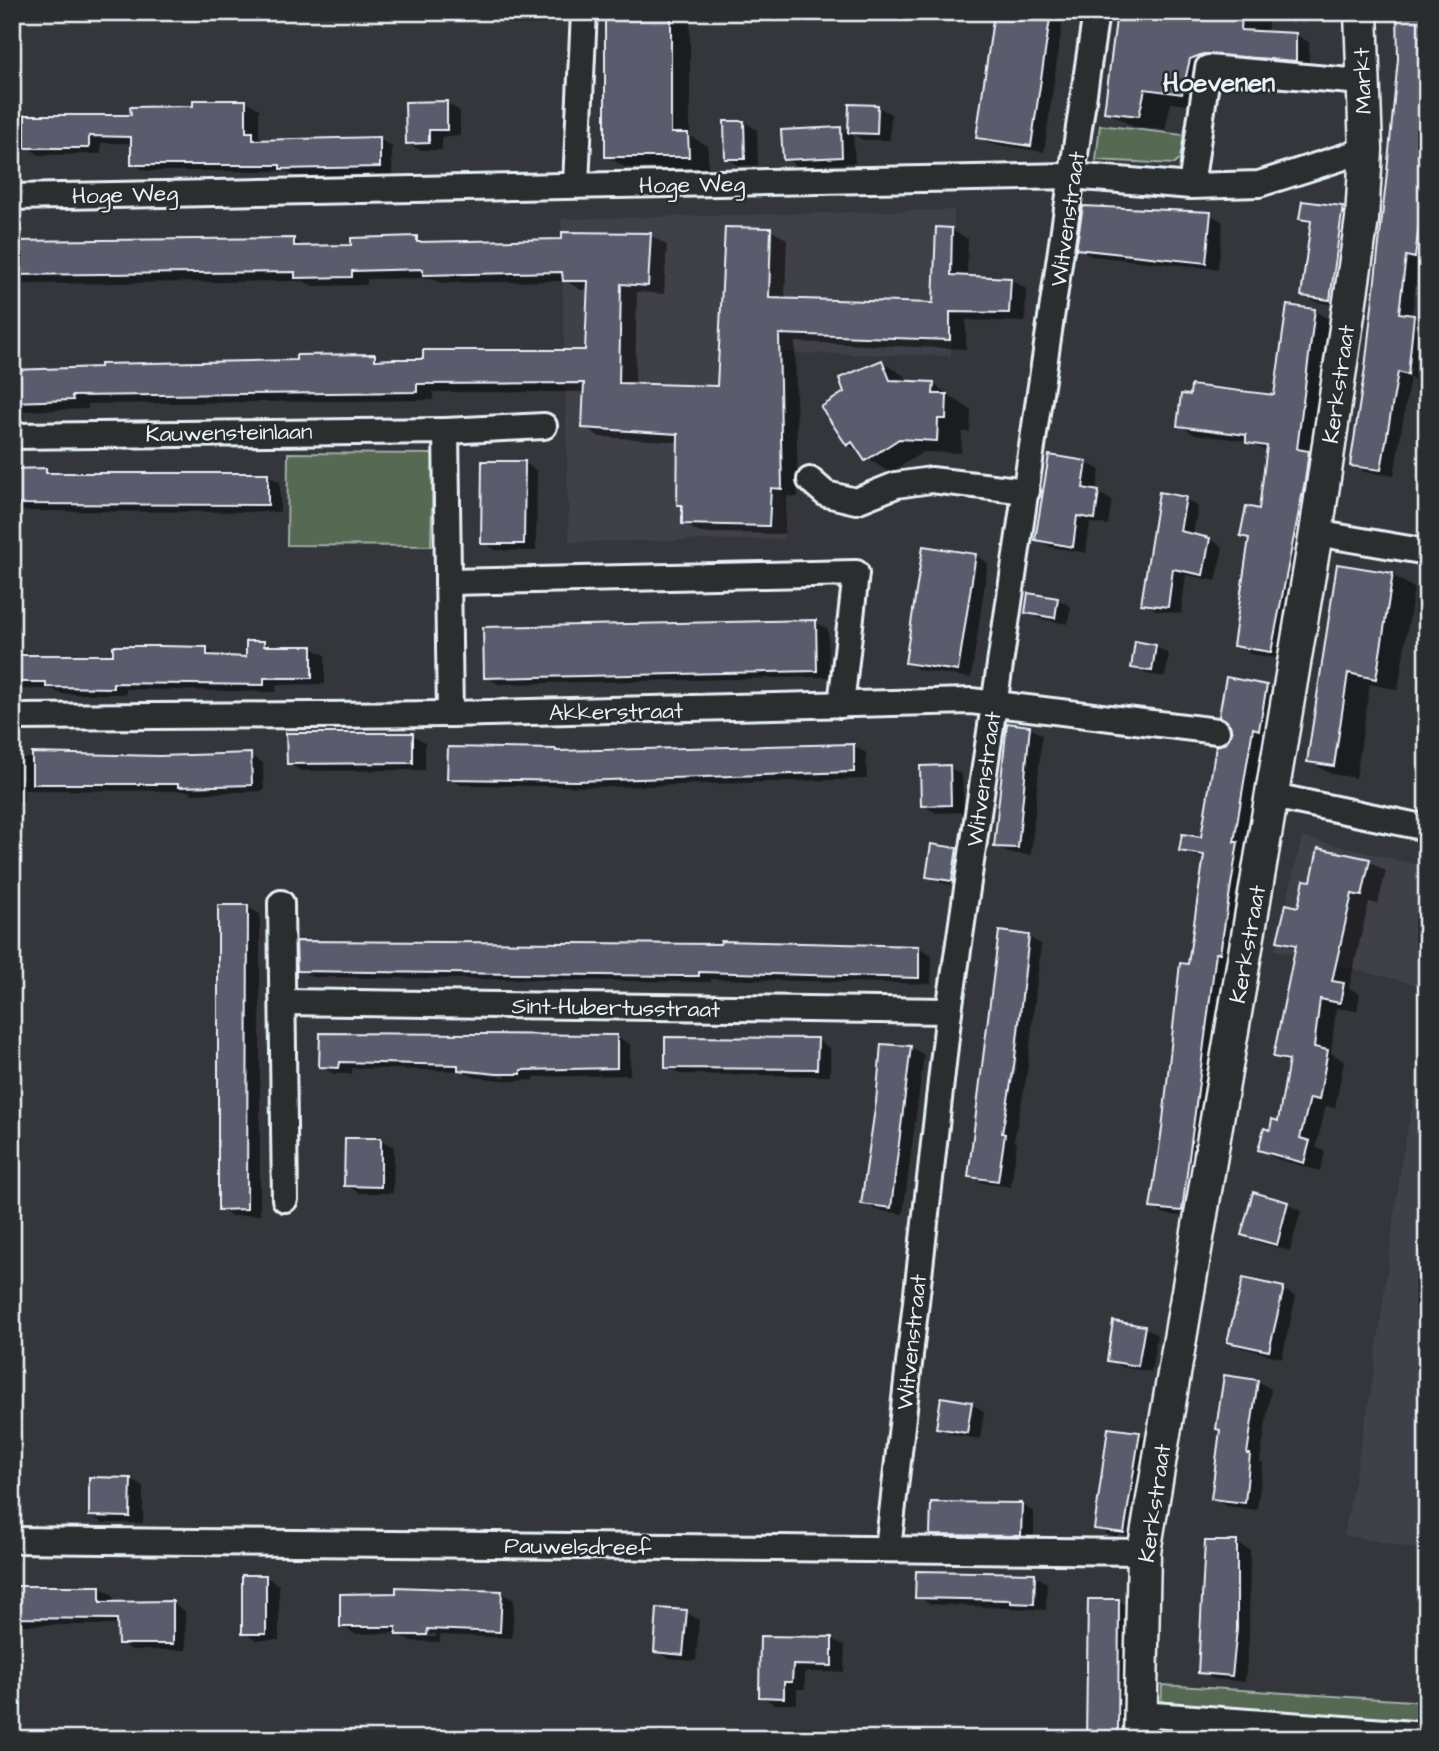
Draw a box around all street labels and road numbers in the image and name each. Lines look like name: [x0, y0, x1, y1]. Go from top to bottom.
street label: Markt: [1346, 46, 1380, 115]
street label: Witvenstraat: [1043, 149, 1093, 289]
street label: Hoge Weg: [639, 168, 746, 203]
street label: Hoge Weg: [71, 177, 179, 214]
street label: Kerkstraat: [1315, 322, 1363, 446]
street label: Kauwensteinlaan: [145, 416, 313, 450]
street label: Akkerstraat: [549, 695, 684, 729]
street label: Witvenstraat: [959, 709, 1009, 849]
street label: Kerkstraat: [1222, 882, 1274, 1006]
street label: Sint-Hubertusstraat: [511, 990, 721, 1026]
street label: Witvenstraat: [889, 1272, 935, 1412]
street label: Kerkstraat: [1131, 1441, 1179, 1565]
street label: Pauwelsdreef: [504, 1530, 652, 1564]

